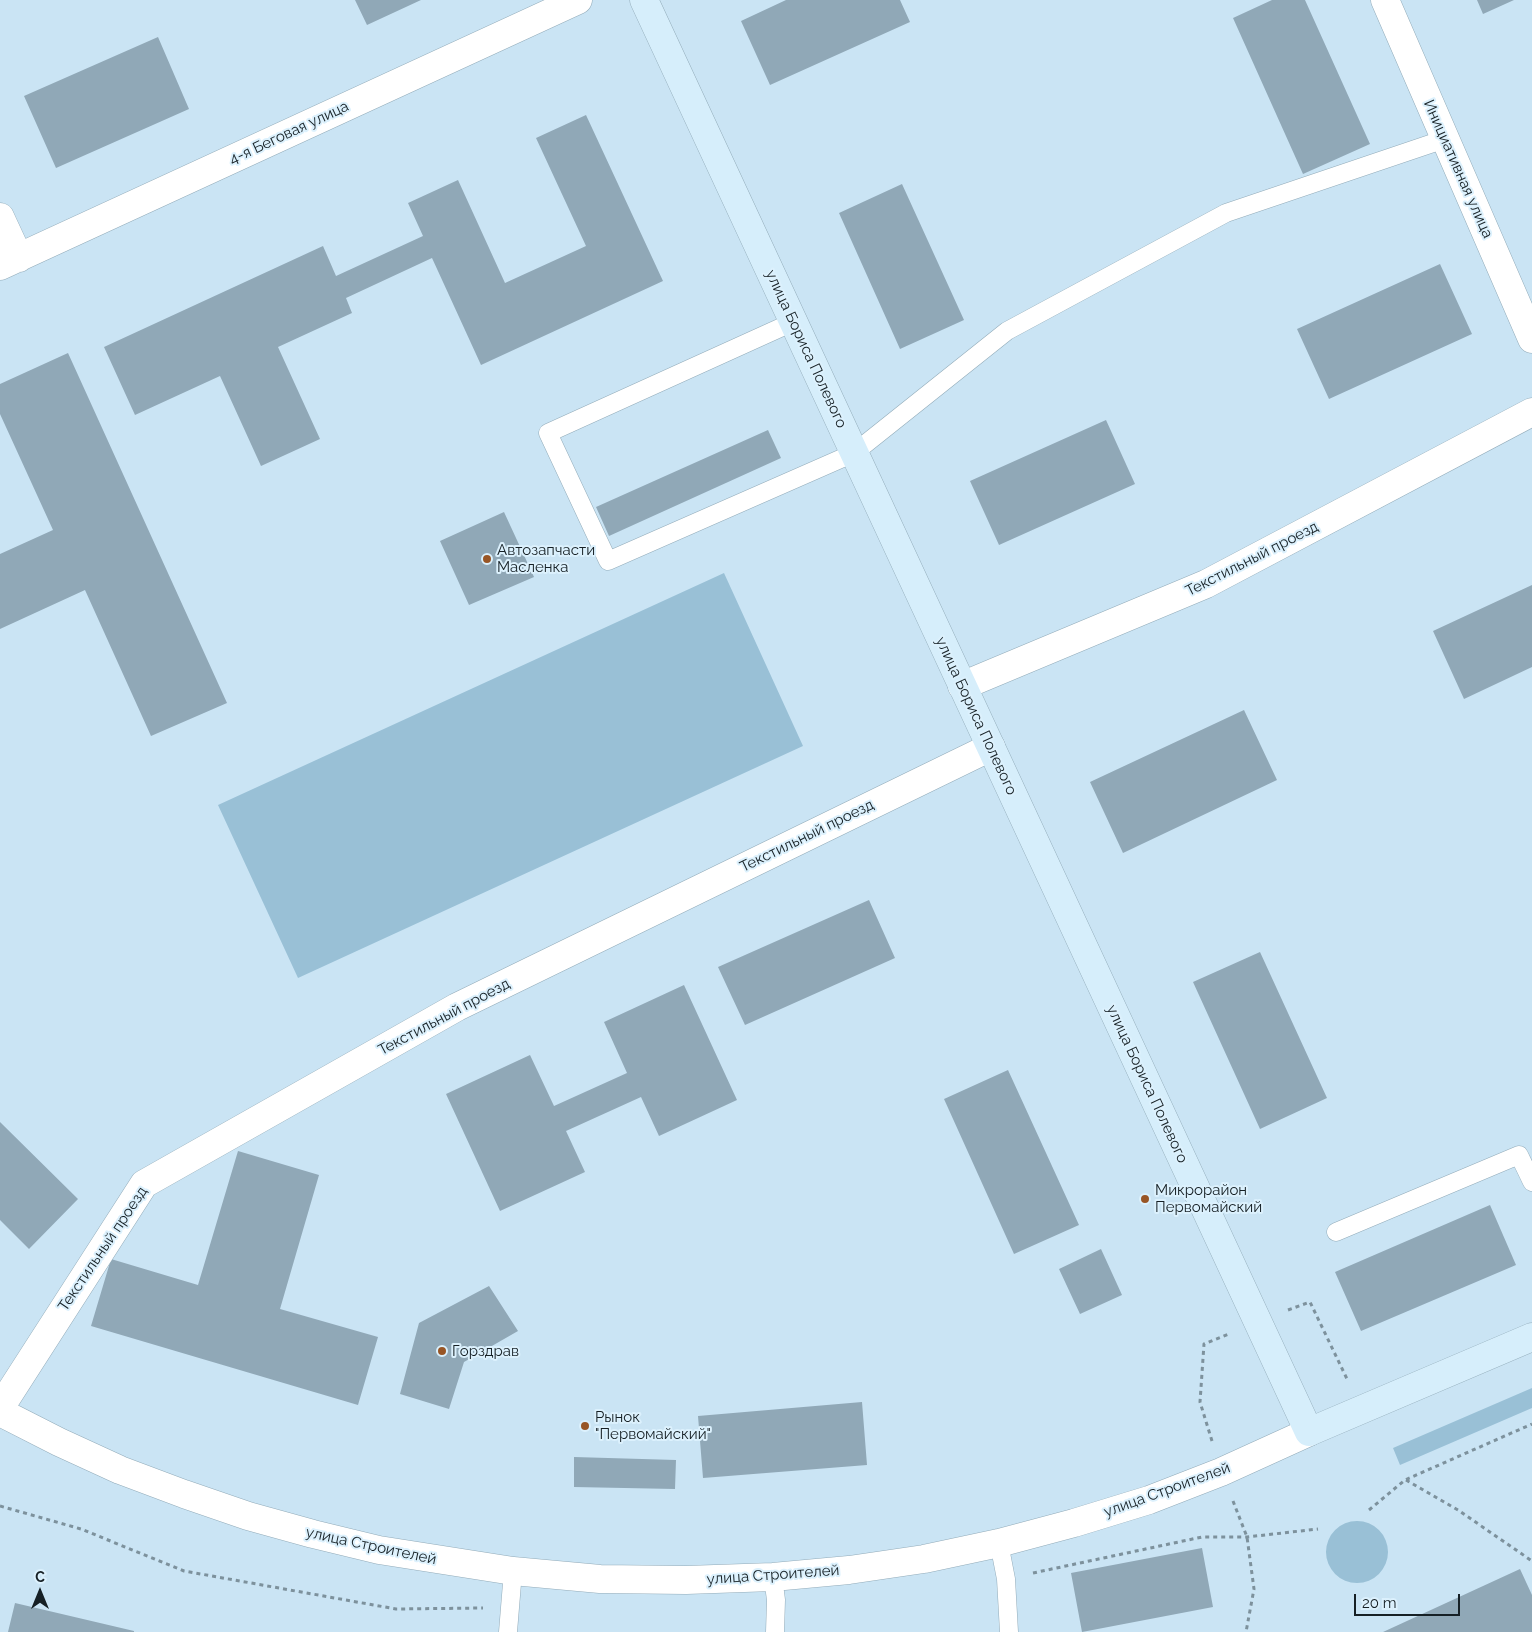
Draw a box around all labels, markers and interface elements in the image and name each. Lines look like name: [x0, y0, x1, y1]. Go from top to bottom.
street label: 4-я Беговая улица: [226, 97, 352, 169]
street label: Инициативная улица: [1419, 97, 1497, 241]
street label: улица Бориса Полевого: [761, 267, 851, 431]
street label: Текстильный проезд: [1183, 518, 1321, 600]
place label: Автозапчасти Масленка: [497, 541, 595, 576]
marker: Автозапчасти Масленка: [481, 553, 493, 565]
street label: улица Бориса Полевого: [931, 634, 1021, 798]
street label: Текстильный проезд: [737, 796, 877, 876]
street label: Текстильный проезд: [375, 975, 513, 1059]
street label: улица Бориса Полевого: [1102, 1002, 1192, 1166]
place label: Микрорайон Первомайский: [1155, 1181, 1262, 1216]
street label: Текстильный проезд: [55, 1183, 151, 1315]
marker: Микрорайон Первомайский: [1139, 1193, 1151, 1205]
place label: Горздрав: [452, 1342, 519, 1360]
marker: Горздрав: [436, 1345, 448, 1357]
place label: Рынок "Первомайский": [595, 1408, 711, 1443]
marker: Рынок "Первомайский": [579, 1420, 591, 1432]
street label: улица Строителей: [1101, 1459, 1233, 1521]
street label: улица Строителей: [304, 1523, 438, 1569]
street label: улица Строителей: [706, 1561, 840, 1589]
north arrow: [15, 1567, 65, 1617]
text: С: [35, 1569, 45, 1585]
scale bar: [1357, 1584, 1463, 1616]
text: 20 m: [1362, 1594, 1397, 1612]

